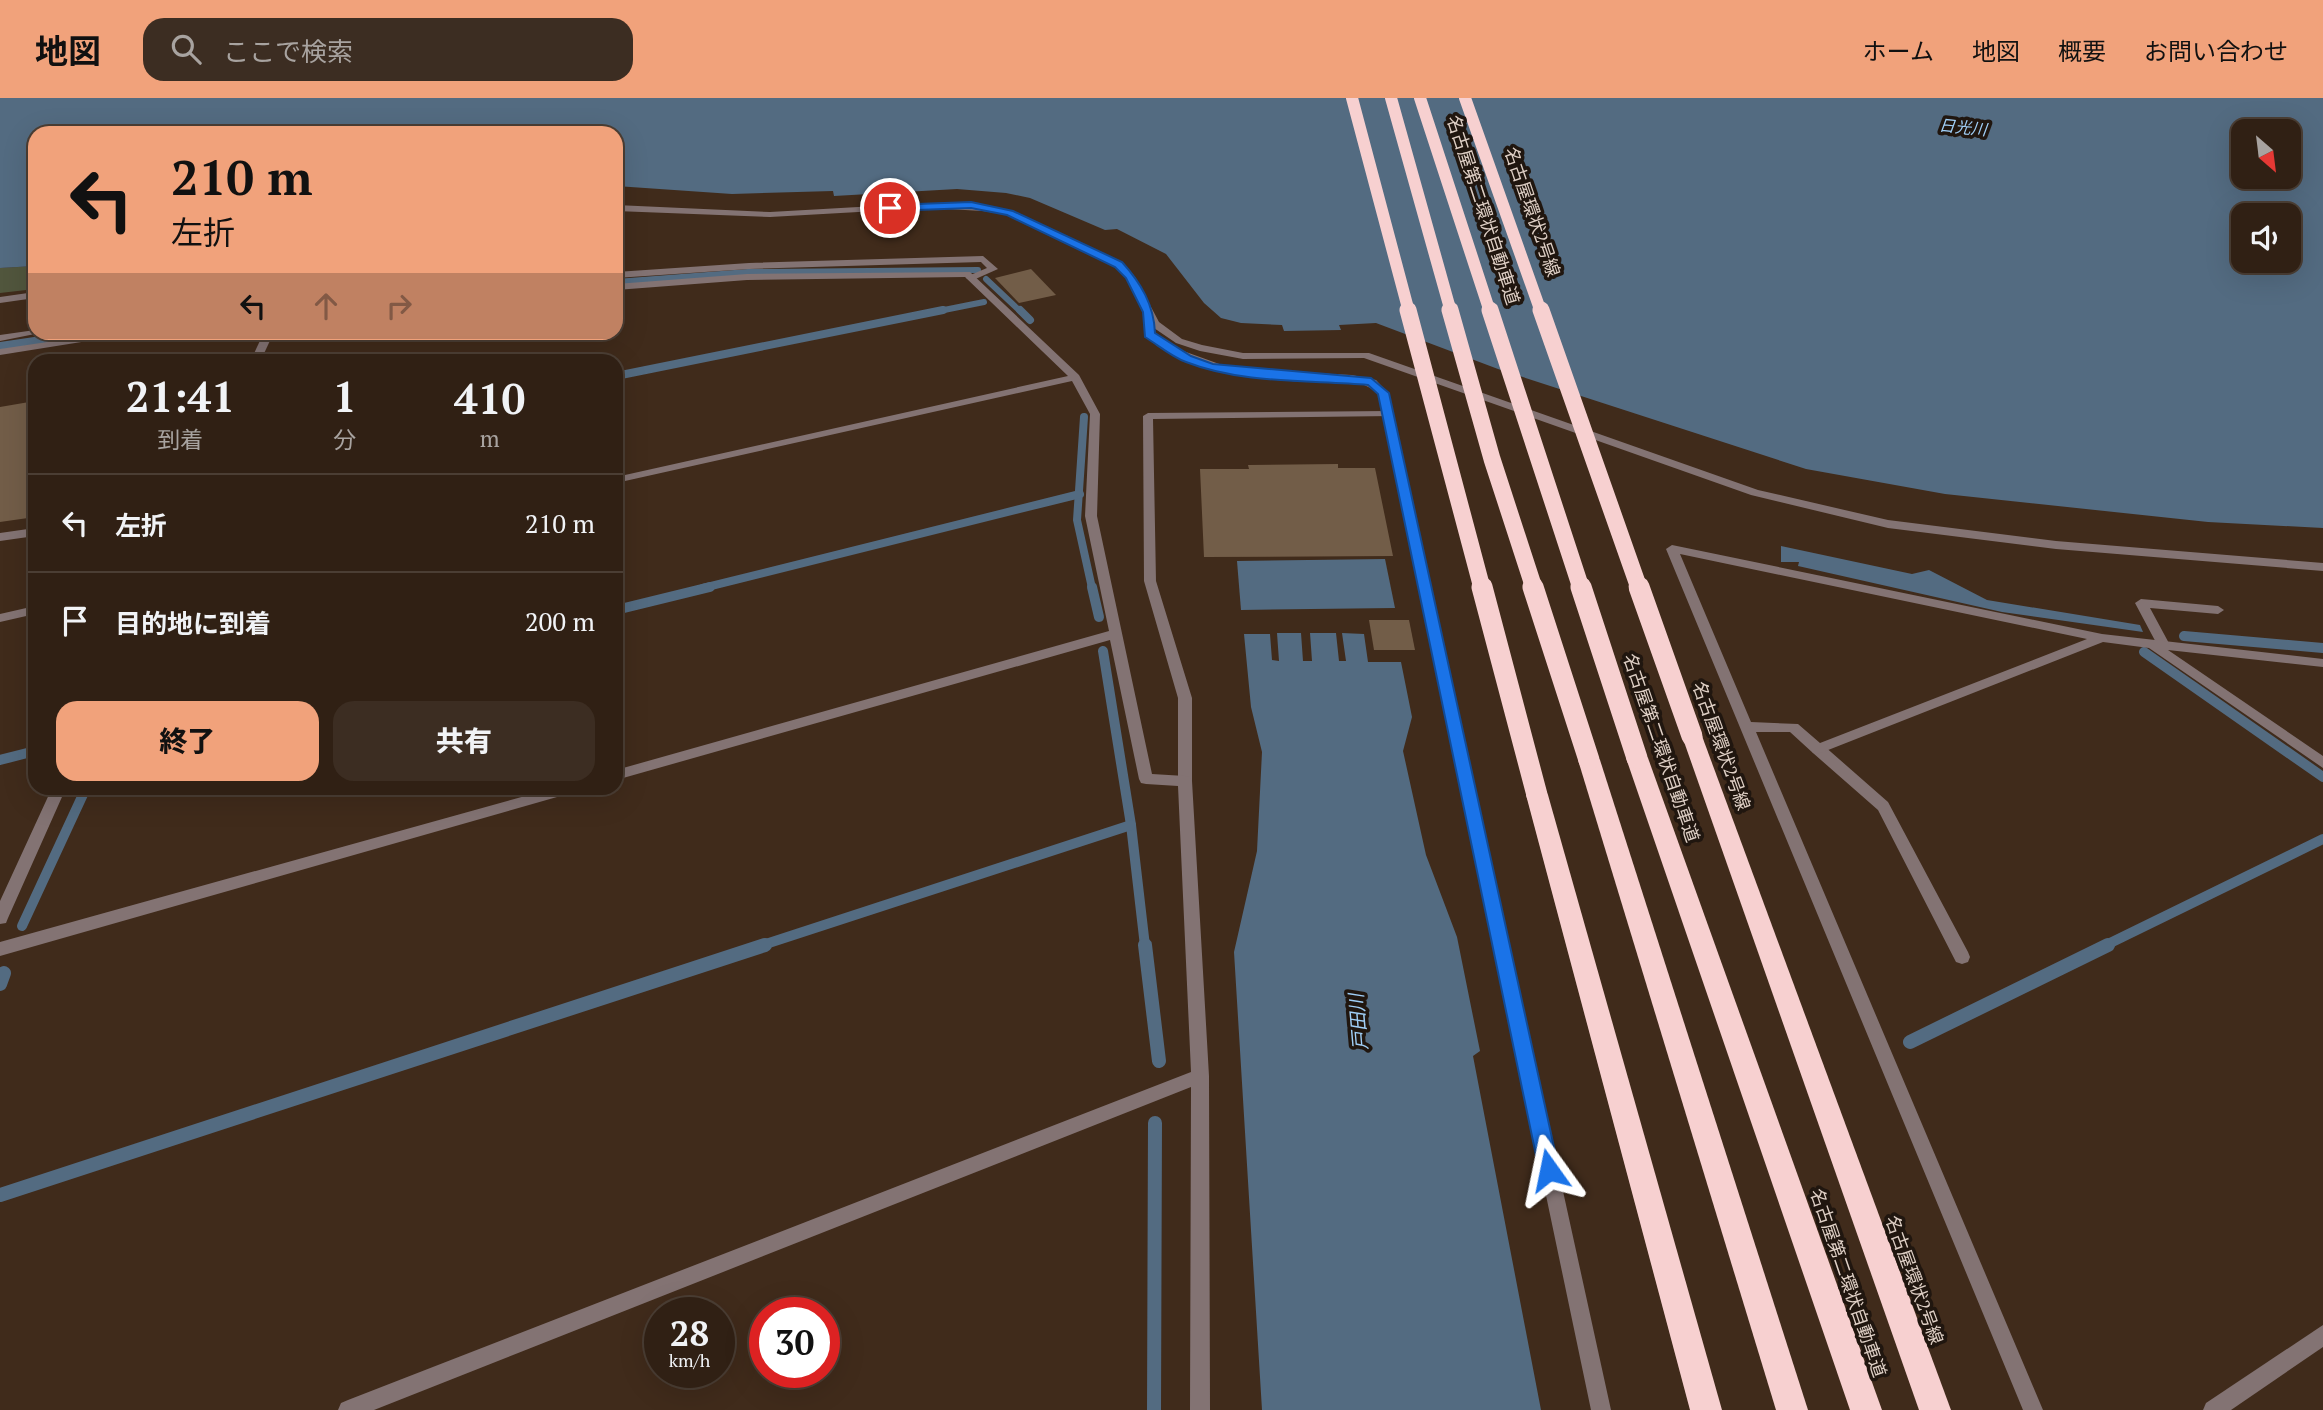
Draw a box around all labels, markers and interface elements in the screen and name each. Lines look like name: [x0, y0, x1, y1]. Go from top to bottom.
search box: [143, 18, 633, 81]
text: 地図: [35, 29, 101, 72]
icon: search: [167, 30, 205, 68]
text: ここで検索: [223, 34, 353, 68]
text: ホーム: [1863, 35, 1934, 67]
text: 地図: [1972, 35, 2020, 67]
text: 概要: [2058, 35, 2106, 67]
text: お問い合わせ: [2144, 35, 2288, 67]
street label: 名古屋第二環状自動車道: [1442, 112, 1526, 308]
water label: 日光川: [1938, 114, 1990, 141]
north arrow: [2231, 119, 2301, 189]
map controls: [2231, 119, 2301, 273]
text: 210 m: [171, 144, 313, 209]
street label: 名古屋環状2号線: [1500, 144, 1566, 280]
icon: left: [56, 154, 147, 245]
pin: [860, 178, 920, 238]
icon: arrive: [871, 189, 909, 227]
button: sound: [2231, 203, 2301, 273]
text: 左折: [171, 211, 235, 253]
icon: left: [234, 287, 272, 325]
icon: ahead: [307, 287, 345, 325]
icon: right: [380, 287, 418, 325]
text: 21:41: [126, 368, 235, 424]
text: 1: [333, 368, 356, 424]
text: 410: [454, 370, 525, 426]
text: m: [480, 423, 500, 454]
text: 到着: [157, 424, 203, 455]
text: 分: [333, 424, 356, 455]
icon: left: [56, 504, 94, 542]
text: 210 m: [525, 506, 595, 540]
text: 左折: [115, 508, 167, 542]
icon: arrive: [56, 602, 94, 640]
text: 200 m: [525, 604, 595, 638]
text: 目的地に到着: [115, 606, 271, 640]
street label: 名古屋第二環状自動車道: [1618, 650, 1706, 845]
street label: 名古屋環状2号線: [1687, 678, 1756, 813]
button: 終了: [56, 701, 319, 781]
button: 共有: [333, 701, 595, 781]
water label: 戸田川: [1342, 991, 1372, 1052]
position arrow: [1512, 1133, 1586, 1207]
street label: 名古屋第二環状自動車道: [1805, 1185, 1893, 1380]
street label: 名古屋環状2号線: [1880, 1212, 1949, 1347]
speed limit sign: 30: [749, 1297, 840, 1388]
text: 28: [670, 1310, 709, 1356]
text: km/h: [669, 1348, 710, 1372]

